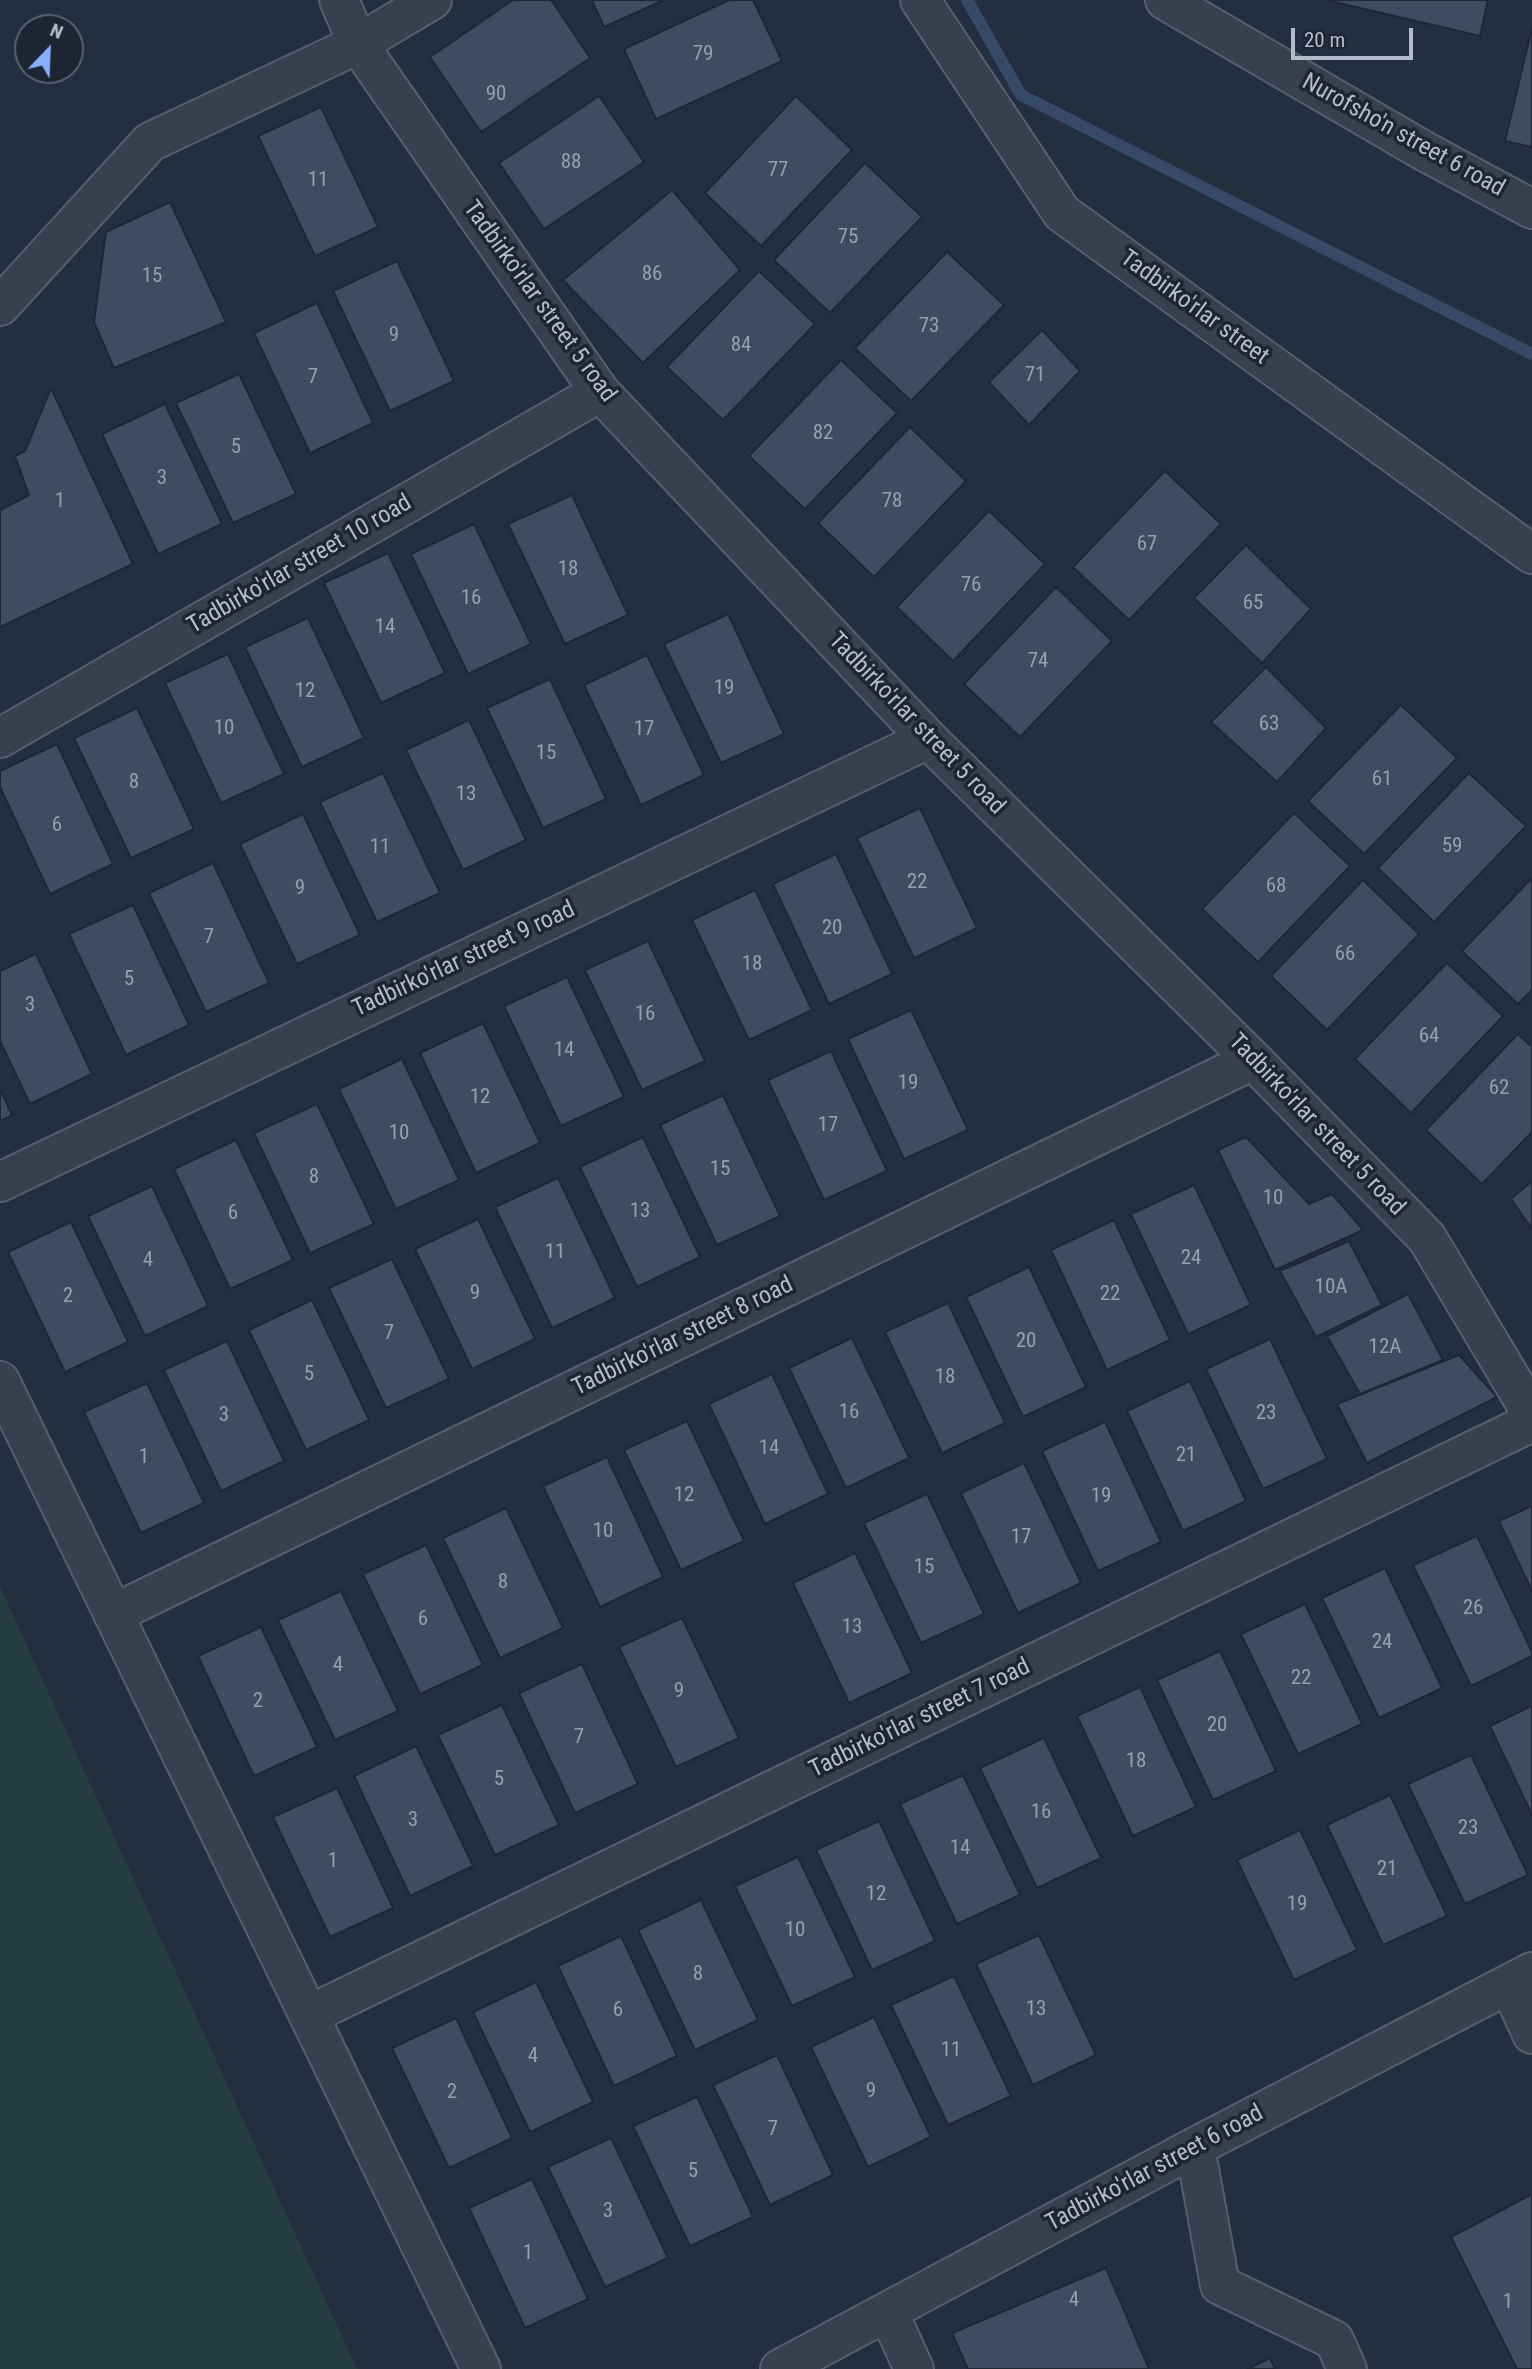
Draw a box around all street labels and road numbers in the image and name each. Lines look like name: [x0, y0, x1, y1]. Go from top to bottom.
street label: Nurofsho'n street 6 road: [1297, 68, 1509, 204]
street label: Tadbirko'rlar street 5 road: [456, 196, 622, 408]
street label: Tadbirko'rlar street: [1114, 244, 1274, 372]
street label: Tadbirko'rlar street 10 road: [183, 489, 417, 641]
street label: Tadbirko'rlar street 5 road: [822, 627, 1010, 821]
street label: Tadbirko'rlar street 9 road: [348, 896, 580, 1024]
street label: Tadbirko'rlar street 5 road: [1222, 1028, 1410, 1222]
street label: Tadbirko'rlar street 8 road: [568, 1271, 798, 1403]
street label: Tadbirko'rlar street 7 road: [805, 1653, 1035, 1785]
street label: Tadbirko'rlar street 6 road: [1041, 2099, 1269, 2239]

